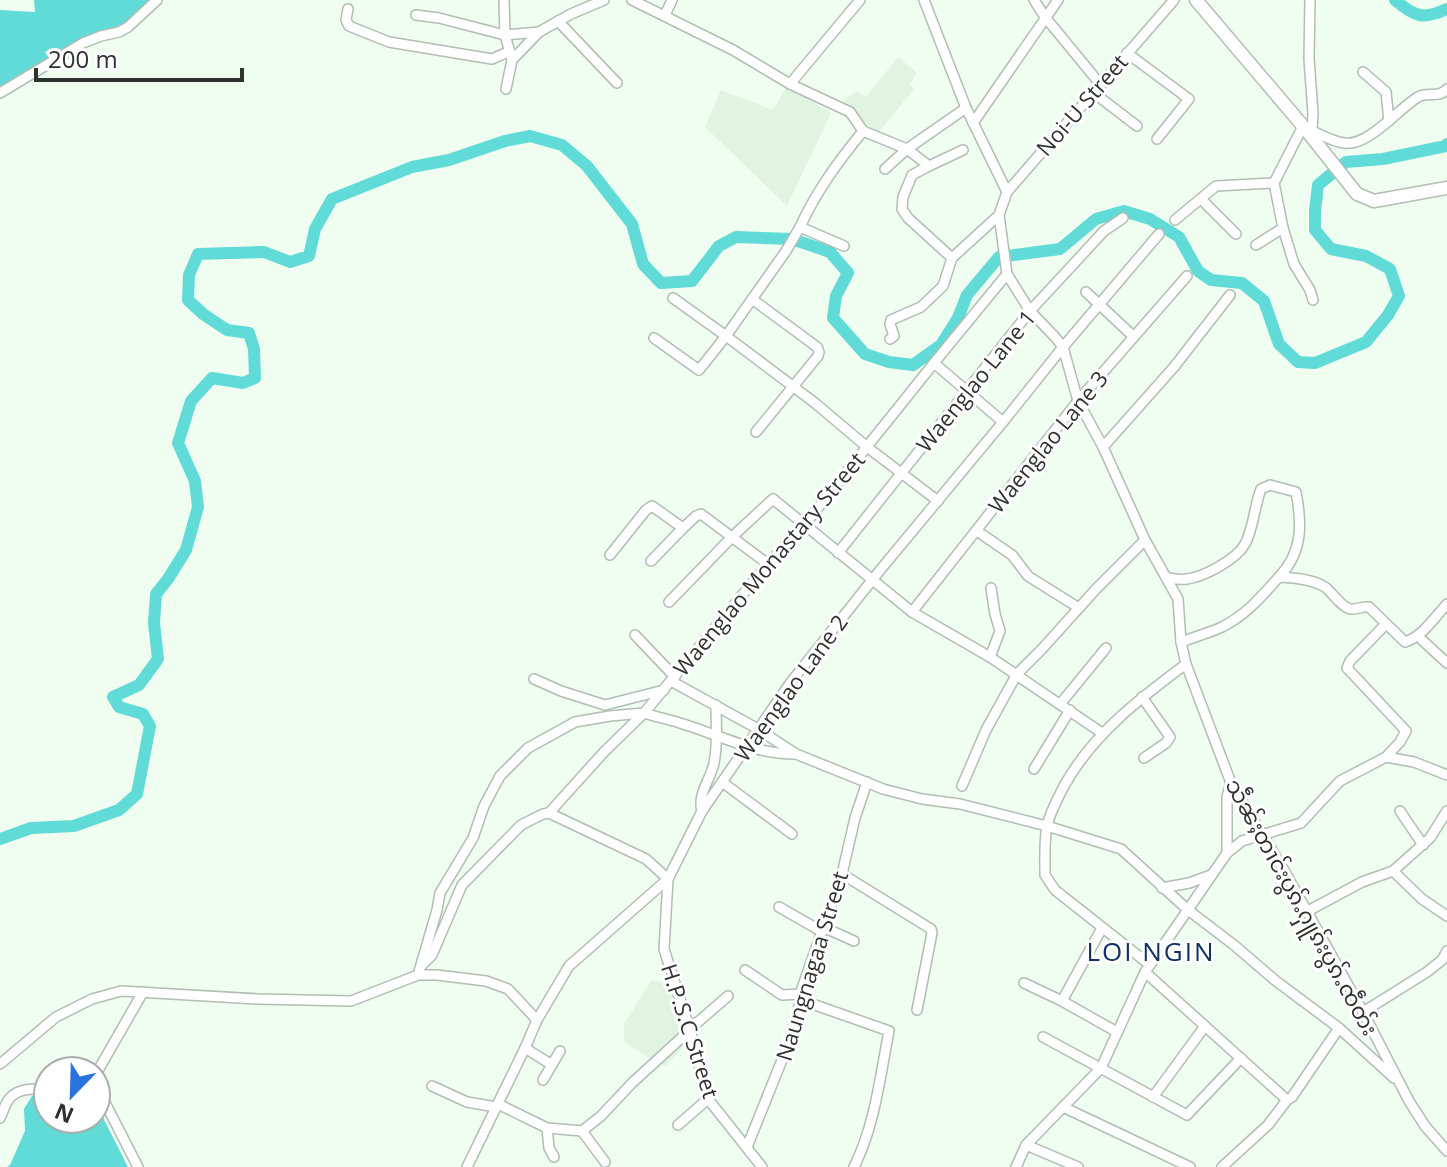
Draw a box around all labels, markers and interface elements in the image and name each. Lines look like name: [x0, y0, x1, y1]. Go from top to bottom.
scale bar: [36, 32, 242, 82]
text: 200 m: [48, 42, 118, 75]
street label: Noi-U Street: [1029, 47, 1134, 162]
street label: Waenglao Lane 1: [909, 303, 1042, 458]
street label: Waenglao Lane 3: [981, 364, 1114, 519]
street label: Waenglao Monastary Street: [666, 445, 871, 682]
street label: Waenglao Lane 2: [727, 608, 854, 767]
street label: သဵၼ်ႈတၢင်းပွၵ်ႉႁူၵ်းပွၵ်ႉၸဵတ်း: [1216, 773, 1386, 1042]
street label: Naungnagaa Street: [768, 867, 854, 1064]
district label: LOI NGIN: [1086, 933, 1216, 969]
street label: H.P.S.C Street: [655, 960, 727, 1102]
north arrow: [32, 1055, 112, 1135]
text: N: [50, 1097, 78, 1132]

